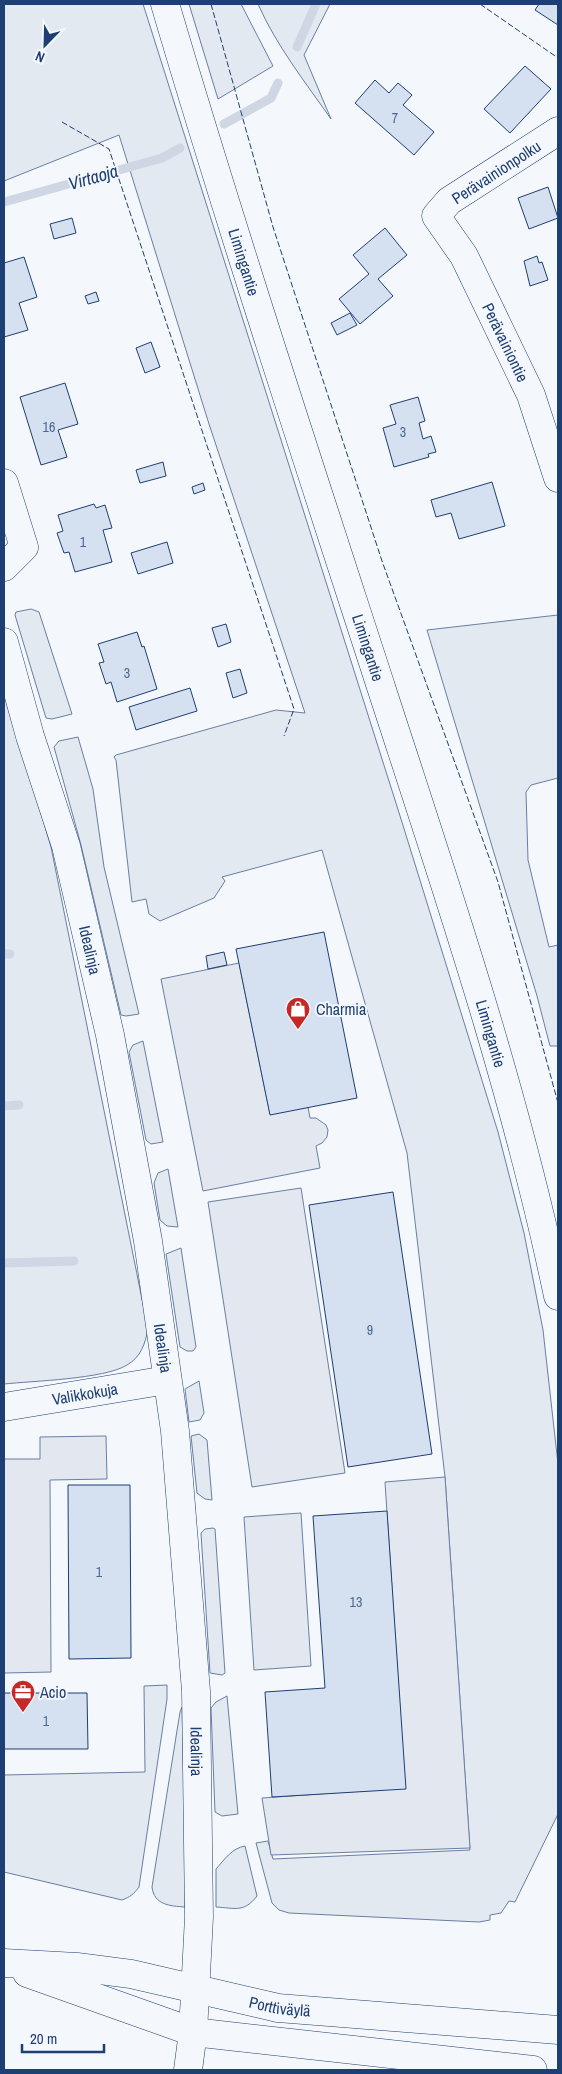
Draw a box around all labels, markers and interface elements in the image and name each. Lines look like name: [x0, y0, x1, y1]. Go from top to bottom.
north arrow: [20, 20, 70, 70]
text: N: [33, 47, 47, 67]
house number: 7: [392, 109, 398, 127]
street label: Perävainionpolku: [447, 135, 545, 209]
water label: Virtaoja: [65, 158, 121, 196]
street label: Limingantie: [223, 226, 265, 299]
street label: Perävainiontie: [477, 299, 534, 386]
house number: 16: [43, 418, 55, 436]
house number: 3: [400, 423, 406, 441]
house number: 1: [80, 533, 87, 551]
street label: Limingantie: [347, 611, 389, 684]
house number: 3: [124, 664, 130, 682]
street label: Idealinja: [74, 923, 107, 977]
shop icon: Charmia: [285, 996, 311, 1030]
street label: Limingantie: [471, 997, 511, 1070]
place label: Charmia: [316, 998, 367, 1020]
house number: 9: [367, 1321, 373, 1339]
street label: Idealinja: [149, 1322, 178, 1375]
street label: Valikkokuja: [50, 1377, 120, 1410]
house number: 1: [96, 1563, 103, 1581]
house number: 13: [350, 1593, 362, 1611]
office icon: Acio: [10, 1679, 36, 1713]
place label: Acio: [39, 1681, 66, 1703]
house number: 1: [43, 1712, 50, 1730]
street label: Idealinja: [185, 1726, 208, 1777]
street label: Porttiväylä: [247, 1991, 312, 2022]
scale bar: [22, 2022, 105, 2054]
text: 20 m: [30, 2028, 57, 2049]

